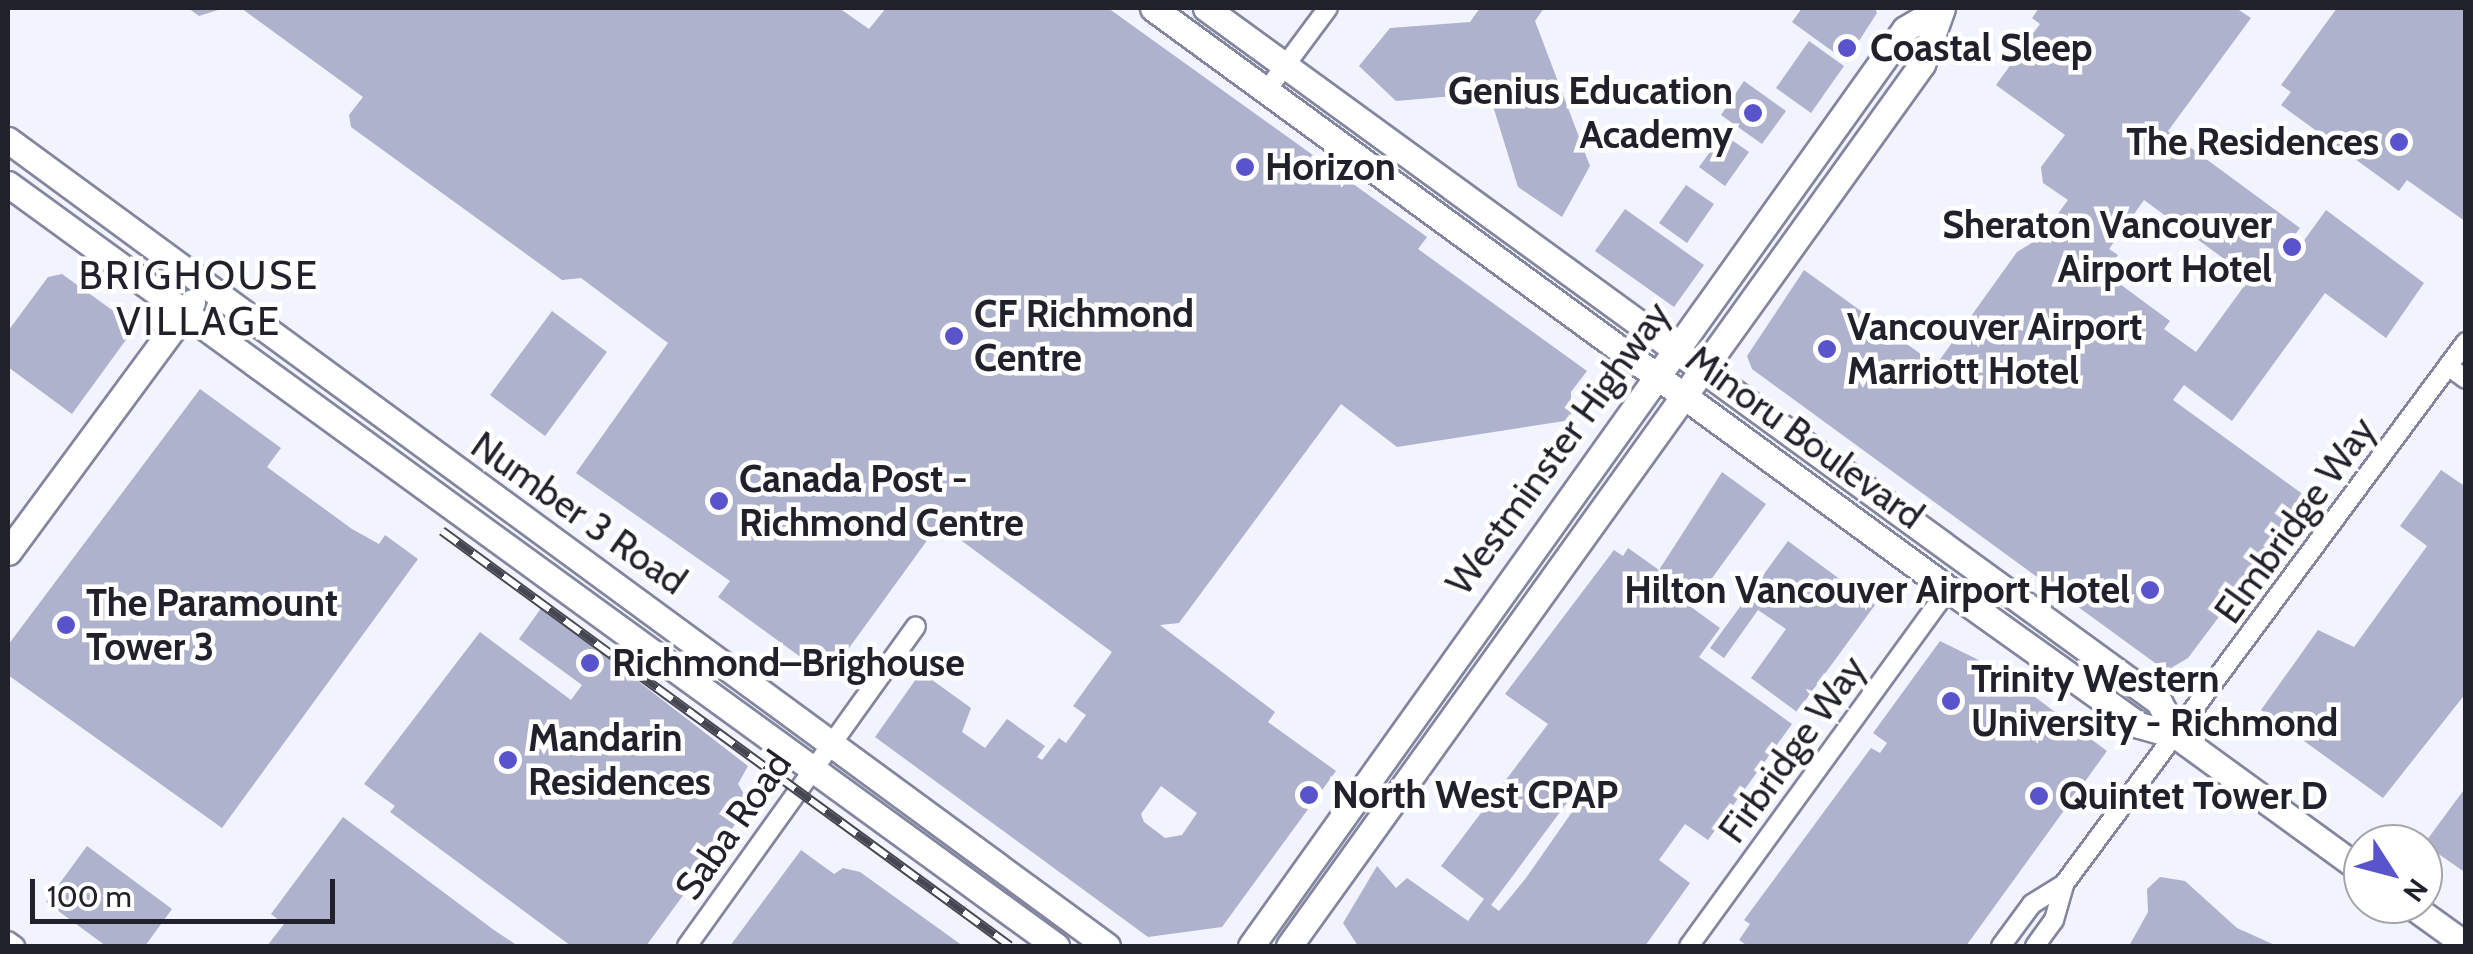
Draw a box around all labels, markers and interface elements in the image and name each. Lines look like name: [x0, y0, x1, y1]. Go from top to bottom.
place label: Coastal Sleep: [1870, 25, 2092, 71]
marker: Coastal Sleep: [1834, 35, 1860, 61]
place label: Genius Education Academy: [1448, 68, 1733, 157]
marker: Genius Education Academy: [1742, 102, 1764, 124]
place label: The Residences: [2126, 119, 2379, 165]
marker: The Residences: [2388, 131, 2410, 153]
place label: Horizon: [1265, 144, 1396, 190]
marker: Horizon: [1234, 156, 1256, 178]
place label: Sheraton Vancouver Airport Hotel: [1942, 202, 2272, 292]
marker: Sheraton Vancouver Airport Hotel: [2281, 236, 2303, 258]
district label: BRIGHOUSE VILLAGE: [78, 251, 320, 345]
place label: CF Richmond Centre: [974, 291, 1194, 380]
street label: Westminster Highway: [1436, 292, 1680, 604]
place label: Vancouver Airport Marriott Hotel: [1847, 304, 2142, 394]
marker: CF Richmond Centre: [943, 325, 965, 347]
street label: Minoru Boulevard: [1678, 336, 1932, 538]
marker: Vancouver Airport Marriott Hotel: [1816, 338, 1838, 360]
street label: Elmbridge Way: [2205, 408, 2385, 632]
street label: Number 3 Road: [463, 422, 695, 604]
place label: Canada Post - Richmond Centre: [739, 456, 1024, 546]
marker: Canada Post - Richmond Centre: [708, 490, 730, 512]
place label: Hilton Vancouver Airport Hotel: [1624, 567, 2130, 613]
marker: Hilton Vancouver Airport Hotel: [2139, 579, 2161, 601]
place label: The Paramount Tower 3: [86, 580, 338, 669]
marker: The Paramount Tower 3: [55, 614, 77, 636]
place label: Richmond–Brighouse: [612, 640, 965, 686]
street label: Firbridge Way: [1709, 647, 1875, 851]
marker: Richmond–Brighouse: [577, 650, 603, 676]
place label: Trinity Western University - Richmond: [1971, 656, 2338, 746]
marker: Trinity Western University - Richmond: [1940, 690, 1962, 712]
place label: Mandarin Residences: [528, 715, 711, 804]
street label: Saba Road: [665, 742, 801, 908]
marker: Mandarin Residences: [497, 749, 519, 771]
place label: North West CPAP: [1332, 772, 1618, 818]
place label: Quintet Tower D: [2059, 773, 2328, 819]
marker: North West CPAP: [1296, 782, 1322, 808]
marker: Quintet Tower D: [2028, 785, 2050, 807]
north arrow: [2343, 824, 2443, 924]
scale bar: [35, 859, 340, 921]
text: N: [2396, 872, 2435, 908]
text: 100 m: [47, 878, 132, 915]

